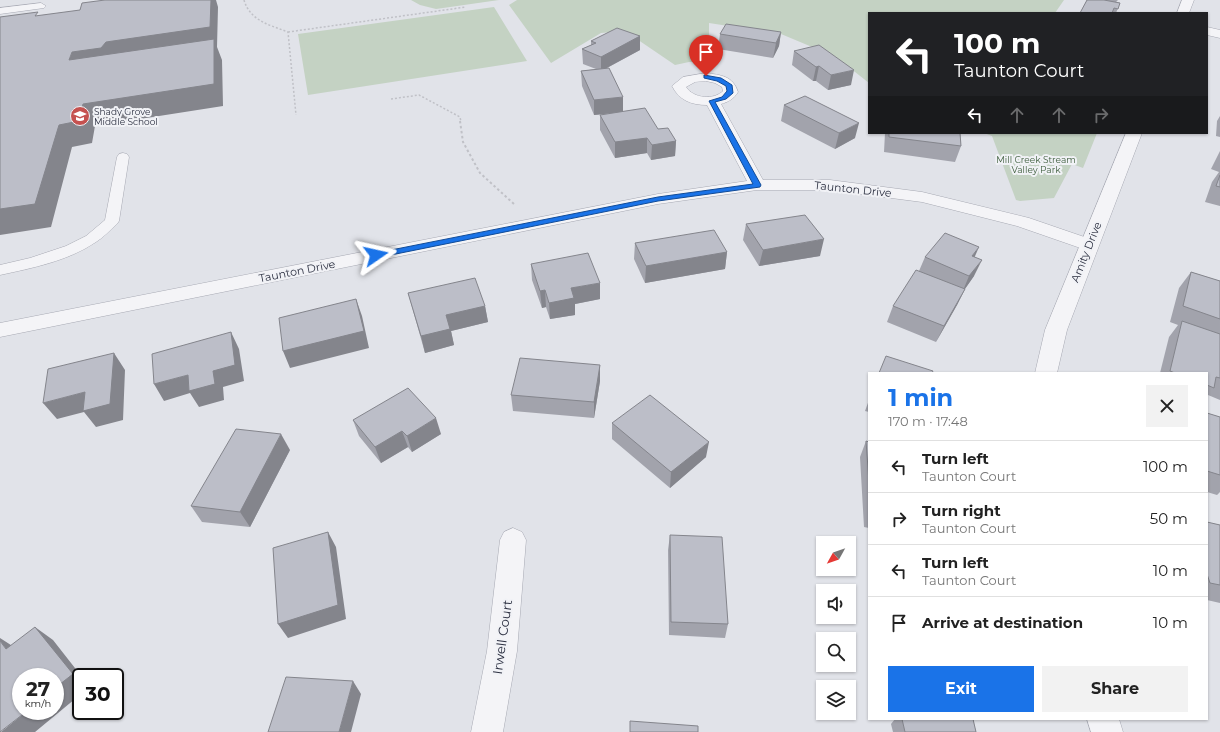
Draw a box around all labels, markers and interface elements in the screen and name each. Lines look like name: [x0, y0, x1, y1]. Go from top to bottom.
text: 100 m: [954, 26, 1040, 60]
icon: left: [888, 28, 940, 80]
pin: [689, 35, 723, 76]
icon: arrive: [695, 41, 717, 63]
text: Taunton Court: [954, 60, 1084, 82]
icon: left: [964, 104, 986, 126]
icon: ahead: [1006, 104, 1028, 126]
icon: ahead: [1048, 104, 1070, 126]
icon: right: [1090, 104, 1112, 126]
school or university icon: Shady Grove Middle School: [69, 105, 91, 127]
place label: Shady Grove Middle School: [94, 106, 158, 127]
park label: Mill Creek Stream Valley Park: [996, 154, 1076, 175]
street label: Taunton Drive: [814, 178, 893, 200]
street label: Amity Drive: [1067, 219, 1105, 284]
position arrow: [355, 234, 397, 276]
street label: Taunton Drive: [258, 257, 337, 285]
text: 1 min: [888, 383, 953, 412]
button: close: [1146, 385, 1188, 427]
text: 170 m · 17:48: [888, 413, 968, 429]
text: Turn left: [922, 449, 989, 468]
icon: left: [888, 456, 910, 478]
text: 100 m: [1143, 457, 1188, 476]
text: Taunton Court: [922, 468, 1016, 484]
text: Turn right: [922, 501, 1001, 520]
icon: right: [888, 508, 910, 530]
text: 50 m: [1150, 509, 1188, 528]
text: Taunton Court: [922, 520, 1016, 536]
north arrow: [816, 536, 856, 576]
map controls: [816, 536, 856, 720]
text: Turn left: [922, 553, 989, 572]
icon: left: [888, 560, 910, 582]
text: 10 m: [1153, 561, 1188, 580]
text: Taunton Court: [922, 572, 1016, 588]
button: sound: [816, 584, 856, 624]
street label: Irwell Court: [489, 599, 515, 675]
icon: arrive: [888, 612, 910, 634]
text: Arrive at destination: [922, 613, 1083, 632]
text: 10 m: [1153, 613, 1188, 632]
button: search: [816, 632, 856, 672]
button: Exit: [888, 666, 1034, 712]
button: Share: [1042, 666, 1188, 712]
speed limit sign: 30: [72, 668, 124, 720]
text: 27: [26, 677, 50, 701]
button: layers: [816, 680, 856, 720]
text: km/h: [25, 697, 51, 710]

